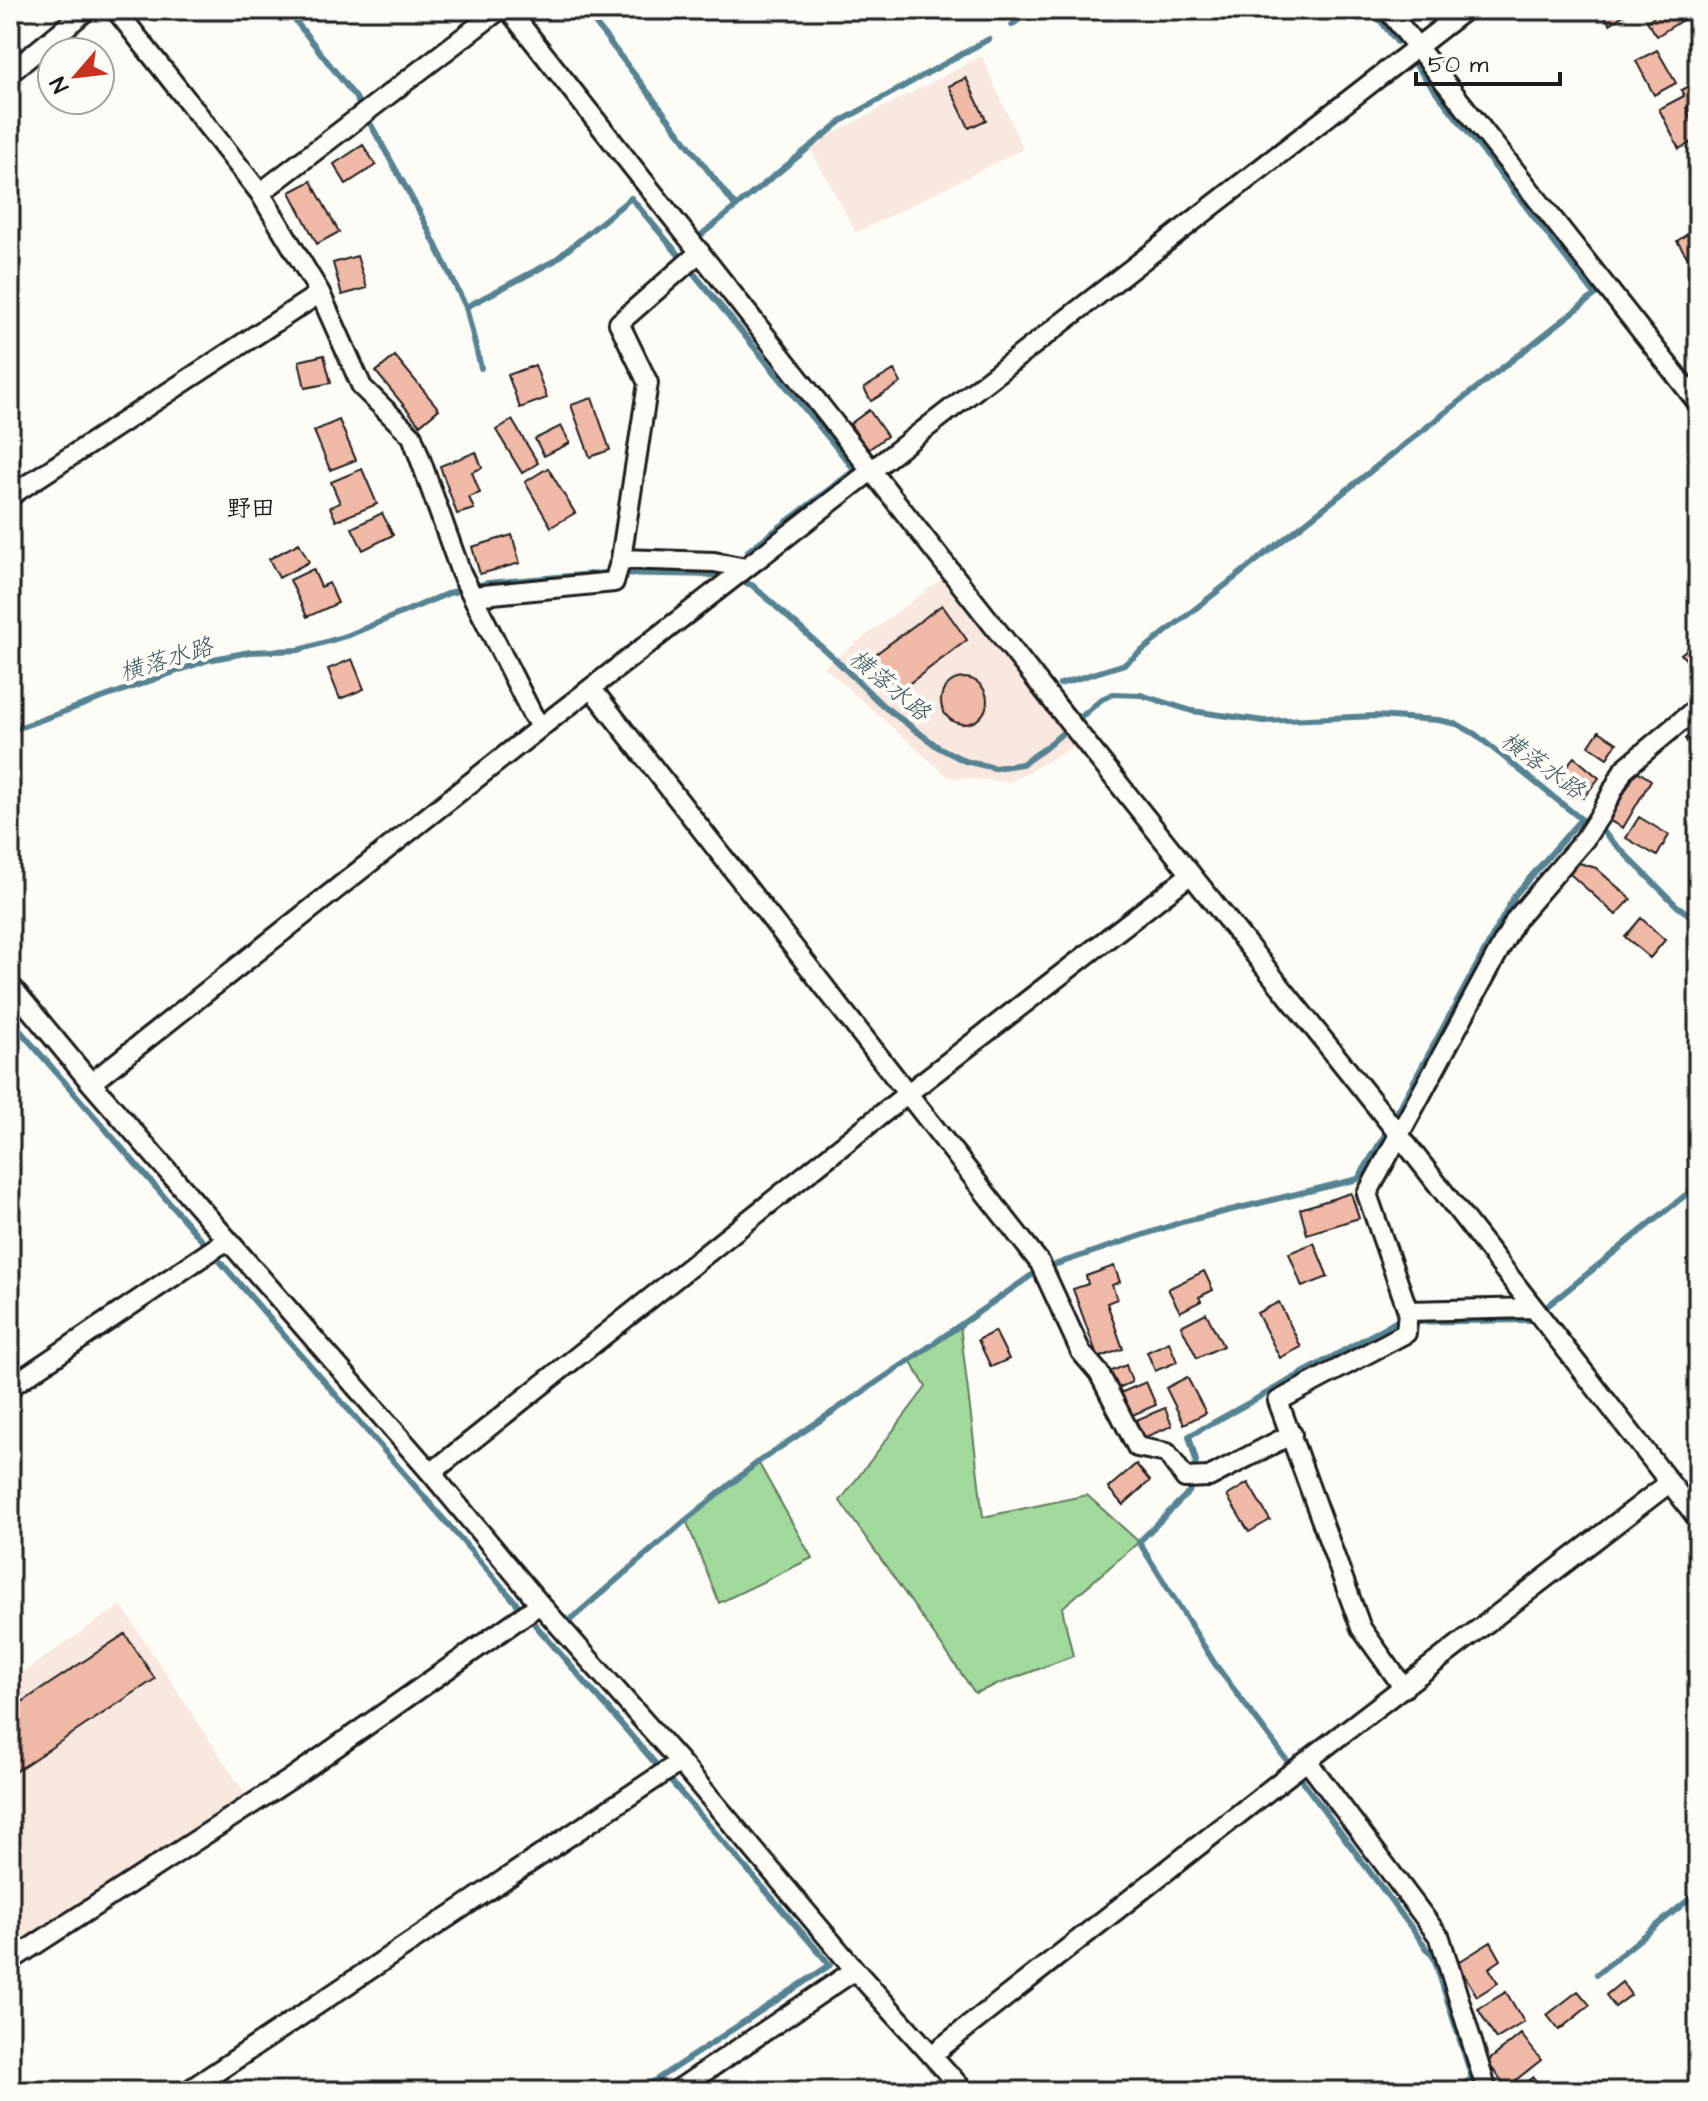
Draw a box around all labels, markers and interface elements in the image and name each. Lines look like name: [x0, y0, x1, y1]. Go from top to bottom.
north arrow: [36, 36, 116, 116]
scale bar: [1416, 36, 1560, 86]
text: 50 m: [1428, 48, 1489, 82]
text: N: [43, 71, 77, 98]
district label: 野田: [227, 492, 275, 526]
water label: 横落水路: [115, 629, 219, 690]
water label: 横落水路: [842, 642, 939, 731]
water label: 横落水路: [1494, 724, 1593, 809]

